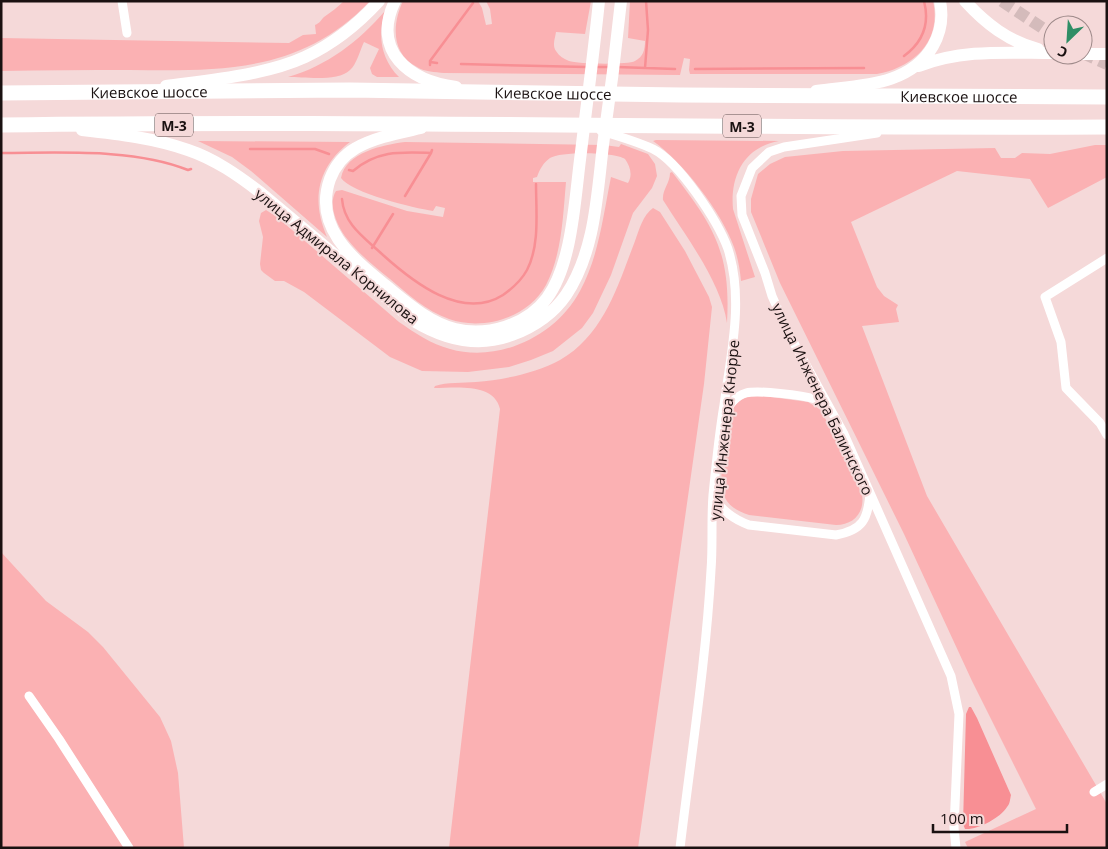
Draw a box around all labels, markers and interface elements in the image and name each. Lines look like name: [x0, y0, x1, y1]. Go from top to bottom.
north arrow: [1043, 15, 1093, 65]
text: С: [1054, 42, 1070, 63]
street label: Киевское шоссе: [90, 81, 208, 102]
street label: Киевское шоссе: [494, 82, 612, 104]
street label: Киевское шоссе: [900, 86, 1018, 107]
road number: М-3: [155, 114, 193, 136]
road number: М-3: [723, 114, 761, 138]
street label: улица Адмирала Корнилова: [251, 184, 423, 328]
street label: улица Инженера Балинского: [768, 300, 878, 498]
street label: улица Инженера Кнорре: [705, 339, 743, 521]
scale bar: [933, 802, 1067, 834]
text: 100 m: [940, 808, 984, 828]

